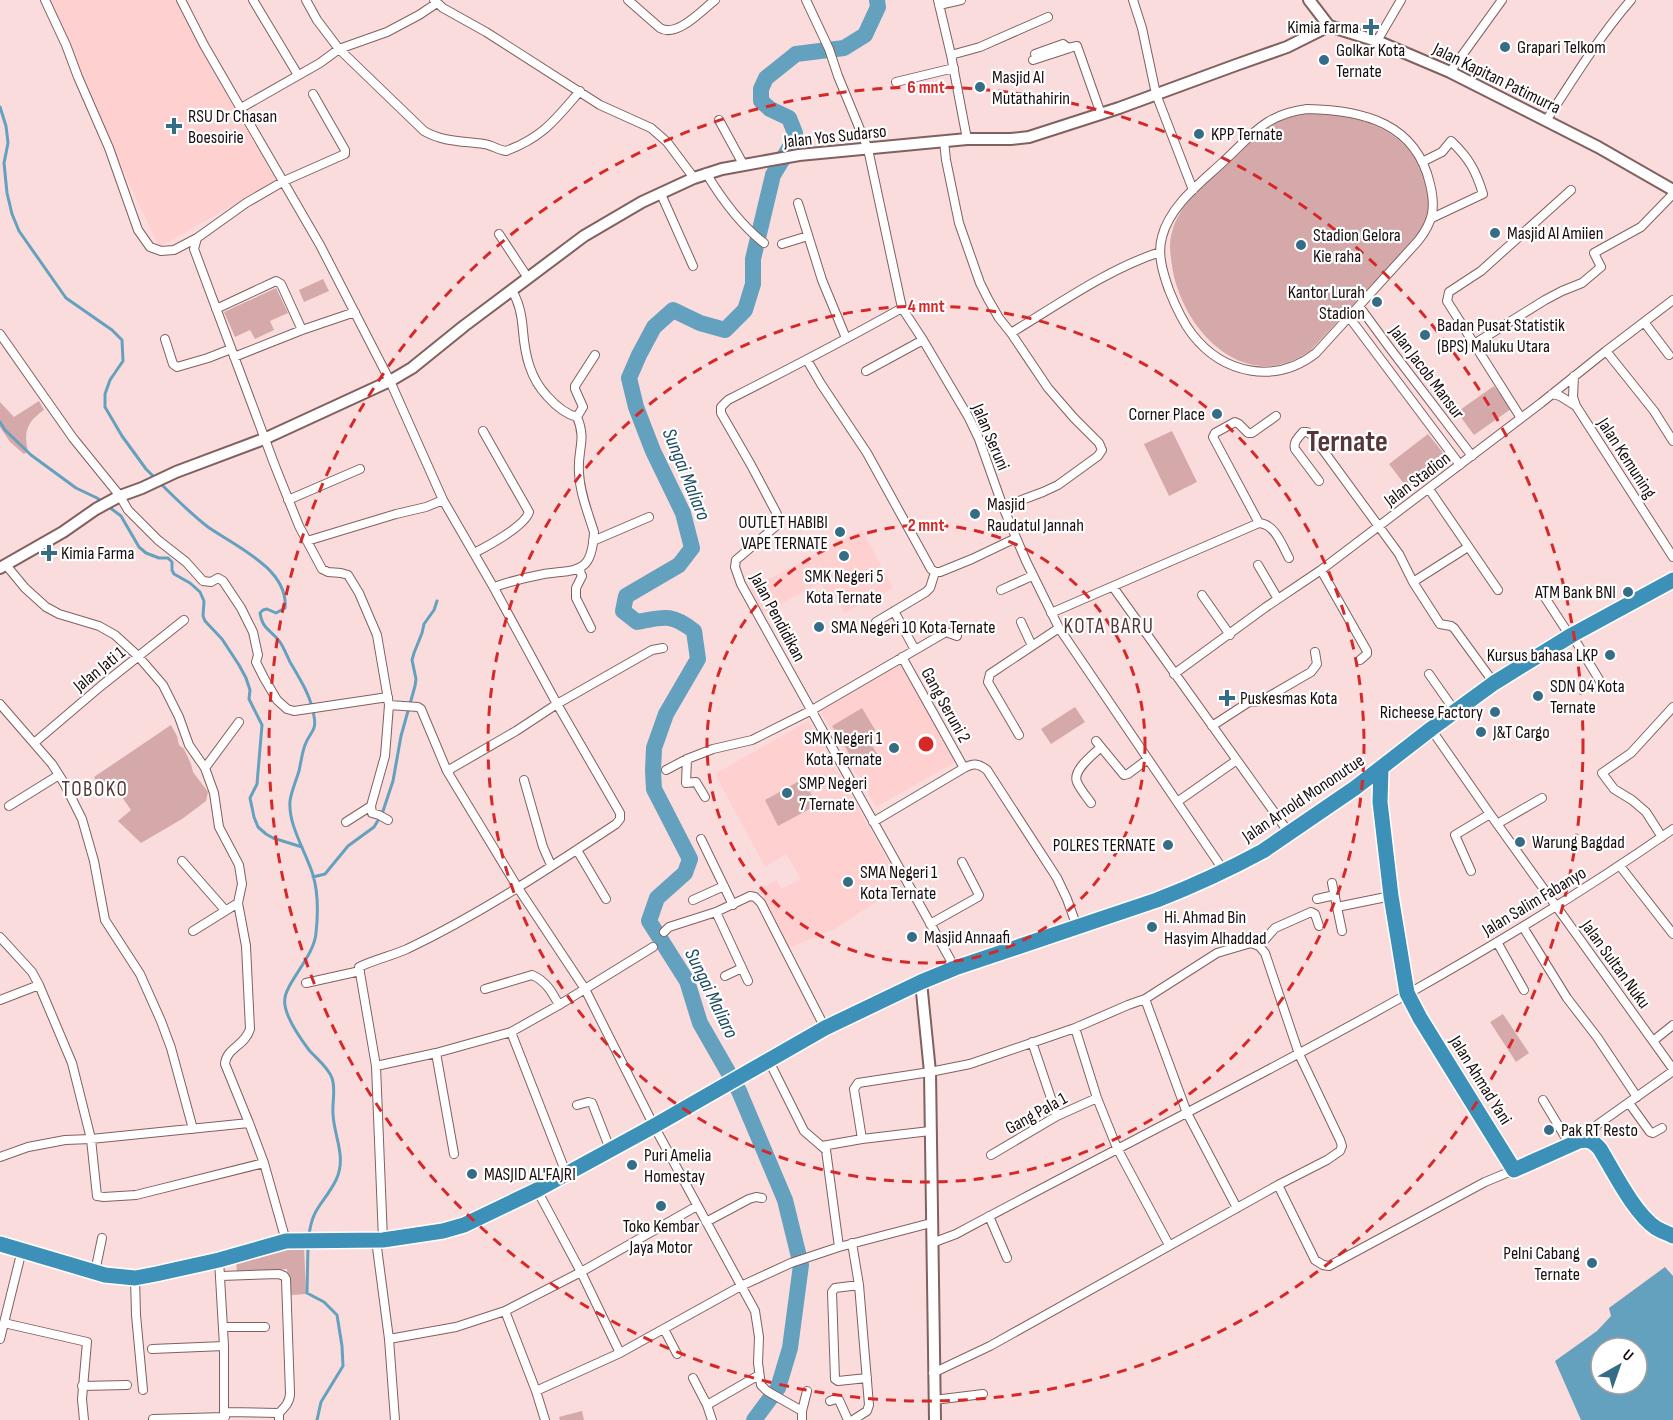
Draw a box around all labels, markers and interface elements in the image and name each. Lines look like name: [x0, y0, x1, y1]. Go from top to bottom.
place label: Kimia farma: [1287, 17, 1359, 38]
marker: Kimia farma: [1364, 20, 1378, 34]
place label: Grapari Telkom: [1517, 37, 1606, 58]
street label: Jalan Kapitan Patimurra: [1429, 38, 1564, 118]
place label: Golkar Kota Ternate: [1336, 40, 1405, 82]
marker: Grapari Telkom: [1498, 40, 1512, 54]
marker: Golkar Kota Ternate: [1317, 53, 1331, 67]
place label: Masjid Al Mutathahirin: [992, 67, 1070, 109]
text: 6 mnt: [907, 77, 945, 98]
marker: Masjid Al Mutathahirin: [973, 80, 987, 94]
place label: RSU Dr Chasan Boesoirie: [188, 106, 277, 148]
marker: RSU Dr Chasan Boesoirie: [165, 117, 183, 135]
street label: Jalan Yos Sudarso: [782, 121, 888, 152]
place label: KPP Ternate: [1211, 124, 1283, 145]
marker: KPP Ternate: [1192, 127, 1206, 141]
place label: Masjid Al Amiien: [1507, 223, 1603, 244]
place label: Stadion Gelora Kie raha: [1313, 225, 1401, 267]
marker: Masjid Al Amiien: [1488, 226, 1502, 240]
marker: Stadion Gelora Kie raha: [1294, 238, 1308, 252]
place label: Kantor Lurah Stadion: [1288, 282, 1365, 324]
marker: Kantor Lurah Stadion: [1370, 295, 1384, 309]
text: 4 mnt: [907, 296, 945, 317]
place label: Badan Pusat Statistik (BPS) Maluku Utara: [1437, 315, 1565, 357]
street label: Jalan Jacob Mansur: [1384, 321, 1469, 423]
marker: Badan Pusat Statistik (BPS) Maluku Utara: [1418, 328, 1432, 342]
street label: Jalan Seruni: [967, 400, 1014, 474]
place label: Corner Place: [1129, 404, 1205, 425]
marker: Corner Place: [1210, 407, 1224, 421]
street label: Jalan Kemuning: [1592, 413, 1660, 502]
district label: Ternate: [1306, 424, 1388, 460]
water label: Sungai Maliaro: [657, 425, 715, 524]
street label: Jalan Stadion: [1379, 448, 1455, 512]
place label: Masjid Raudatul Jannah: [987, 494, 1084, 536]
marker: Masjid Raudatul Jannah: [968, 507, 982, 521]
place label: OUTLET HABIBI VAPE TERNATE: [739, 512, 828, 554]
text: 2 mnt: [908, 515, 944, 536]
marker: OUTLET HABIBI VAPE TERNATE: [833, 525, 847, 539]
place label: Kimia Farma: [61, 543, 134, 564]
marker: Kimia Farma: [42, 546, 56, 560]
marker: SMK Negeri 5 Kota Ternate: [837, 549, 851, 563]
place label: SMK Negeri 5 Kota Ternate: [805, 566, 883, 608]
street label: Jalan Pendidikan: [745, 569, 810, 665]
place label: ATM Bank BNI: [1534, 582, 1616, 603]
marker: ATM Bank BNI: [1621, 585, 1635, 599]
district label: KOTA BARU: [1064, 614, 1154, 639]
place label: SMA Negeri 10 Kota Ternate: [831, 617, 996, 638]
marker: SMA Negeri 10 Kota Ternate: [812, 620, 826, 634]
street label: Jalan Jati 1: [69, 642, 130, 697]
place label: Kursus bahasa LKP: [1487, 645, 1598, 666]
marker: Kursus bahasa LKP: [1603, 648, 1617, 662]
street label: Gang Seruni 2: [916, 664, 975, 746]
place label: SDN 04 Kota Ternate: [1550, 676, 1625, 718]
place label: Puskesmas Kota: [1240, 688, 1337, 709]
marker: Puskesmas Kota: [1218, 689, 1236, 707]
marker: SDN 04 Kota Ternate: [1531, 689, 1545, 703]
place label: Richeese Factory: [1380, 702, 1483, 723]
marker: Richeese Factory: [1488, 705, 1502, 719]
place label: J&T Cargo: [1492, 722, 1550, 743]
marker: J&T Cargo: [1474, 725, 1488, 739]
place label: SMK Negeri 1 Kota Ternate: [804, 728, 883, 770]
centre of rings: [916, 734, 936, 754]
marker: SMK Negeri 1 Kota Ternate: [887, 741, 901, 755]
street label: Jalan Arnold Mononutue: [1238, 750, 1368, 847]
place label: SMP Negeri 7 Ternate: [799, 773, 867, 815]
district label: TOBOKO: [62, 777, 128, 802]
marker: SMP Negeri 7 Ternate: [780, 786, 794, 800]
place label: Warung Bagdad: [1532, 832, 1625, 853]
place label: POLRES TERNATE: [1053, 835, 1156, 856]
marker: Warung Bagdad: [1513, 835, 1527, 849]
marker: POLRES TERNATE: [1161, 838, 1175, 852]
place label: SMA Negeri 1 Kota Ternate: [860, 862, 938, 904]
street label: Jalan Salim Fabanyo: [1478, 862, 1590, 941]
marker: SMA Negeri 1 Kota Ternate: [841, 875, 855, 889]
place label: Hi. Ahmad Bin Hasyim Alhaddad: [1164, 907, 1267, 949]
street label: Jalan Sultan Nuku: [1576, 915, 1655, 1013]
marker: Hi. Ahmad Bin Hasyim Alhaddad: [1145, 920, 1159, 934]
place label: Masjid Annaafi: [924, 927, 1010, 948]
marker: Masjid Annaafi: [905, 930, 919, 944]
water label: Sungai Maliaro: [679, 945, 743, 1042]
street label: Jalan Ahmad Yani: [1444, 1031, 1516, 1129]
street label: Gang Pala 1: [1002, 1088, 1071, 1139]
place label: Pak RT Resto: [1561, 1120, 1638, 1141]
marker: Pak RT Resto: [1542, 1123, 1556, 1137]
place label: Puri Amelia Homestay: [644, 1145, 711, 1187]
marker: Puri Amelia Homestay: [625, 1158, 639, 1172]
place label: MASJID AL'FAJRI: [484, 1164, 576, 1185]
marker: MASJID AL'FAJRI: [465, 1167, 479, 1181]
marker: Toko Kembar Jaya Motor: [654, 1199, 668, 1213]
place label: Toko Kembar Jaya Motor: [623, 1216, 699, 1258]
place label: Pelni Cabang Ternate: [1503, 1243, 1580, 1285]
marker: Pelni Cabang Ternate: [1585, 1256, 1599, 1270]
north arrow: [1589, 1336, 1649, 1396]
text: U: [1618, 1346, 1637, 1366]

